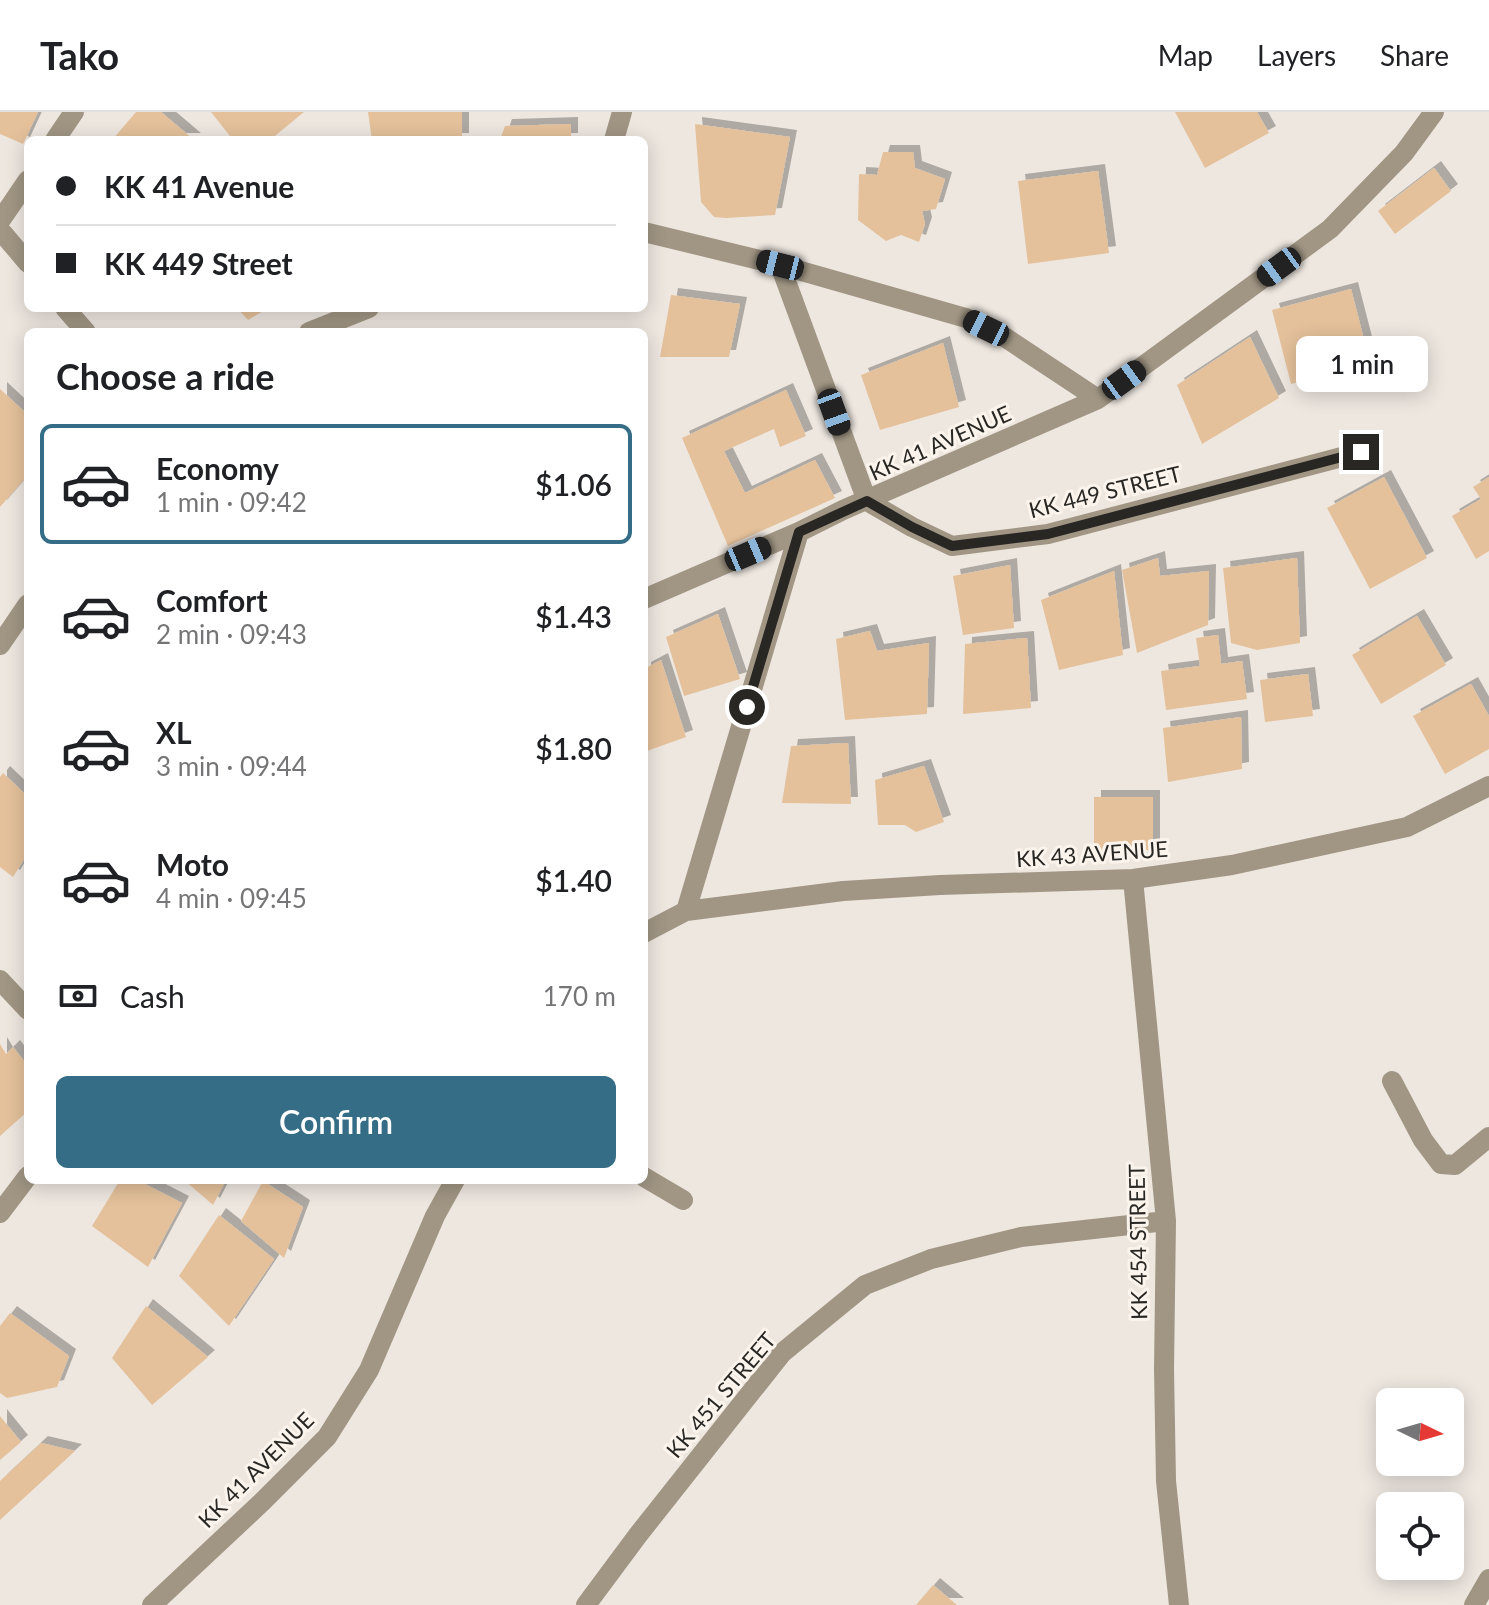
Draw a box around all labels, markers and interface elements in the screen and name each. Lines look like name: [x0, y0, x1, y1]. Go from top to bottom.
text: Tako: [40, 32, 119, 78]
text: Map: [1158, 38, 1213, 72]
text: Layers: [1257, 38, 1336, 72]
text: Share: [1380, 38, 1449, 72]
text: KK 41 Avenue: [104, 168, 294, 204]
car: [1253, 243, 1305, 291]
text: KK 449 Street: [104, 245, 293, 281]
car: [754, 248, 806, 282]
car: [959, 307, 1013, 349]
callout: 1 min: [1295, 336, 1427, 392]
text: 1 min: [1330, 348, 1394, 380]
text: Choose a ride: [56, 354, 275, 398]
car: [1098, 356, 1150, 404]
car: [815, 385, 853, 439]
street label: KK 41 AVENUE: [865, 399, 1015, 486]
route end: [1343, 434, 1379, 470]
icon: car: [60, 448, 132, 520]
text: Economy: [156, 450, 279, 486]
street label: KK 449 STREET: [1026, 460, 1184, 523]
text: $1.06: [535, 466, 612, 502]
text: 1 min · 09:42: [156, 486, 307, 518]
car: [721, 534, 775, 574]
icon: car: [60, 580, 132, 652]
text: Comfort: [156, 582, 268, 618]
text: $1.43: [535, 598, 612, 634]
text: 2 min · 09:43: [156, 618, 307, 650]
route start: [729, 689, 765, 725]
icon: car: [60, 712, 132, 784]
text: XL: [156, 714, 192, 750]
text: $1.80: [535, 730, 612, 766]
text: 3 min · 09:44: [156, 750, 307, 782]
street label: KK 43 AVENUE: [1015, 835, 1169, 872]
icon: car: [60, 844, 132, 916]
text: Moto: [156, 846, 229, 882]
text: $1.40: [535, 862, 612, 898]
text: 4 min · 09:45: [156, 882, 307, 914]
icon: cash: [56, 974, 100, 1018]
text: Cash: [120, 978, 185, 1014]
text: 170 m: [543, 980, 616, 1012]
button: Confirm: [56, 1076, 616, 1168]
street label: KK 454 STREET: [1123, 1164, 1152, 1320]
street label: KK 451 STREET: [660, 1326, 781, 1463]
north arrow: [1376, 1388, 1464, 1476]
map controls: [1376, 1388, 1464, 1580]
street label: KK 41 AVENUE: [192, 1406, 319, 1533]
button: locate: [1376, 1492, 1464, 1580]

